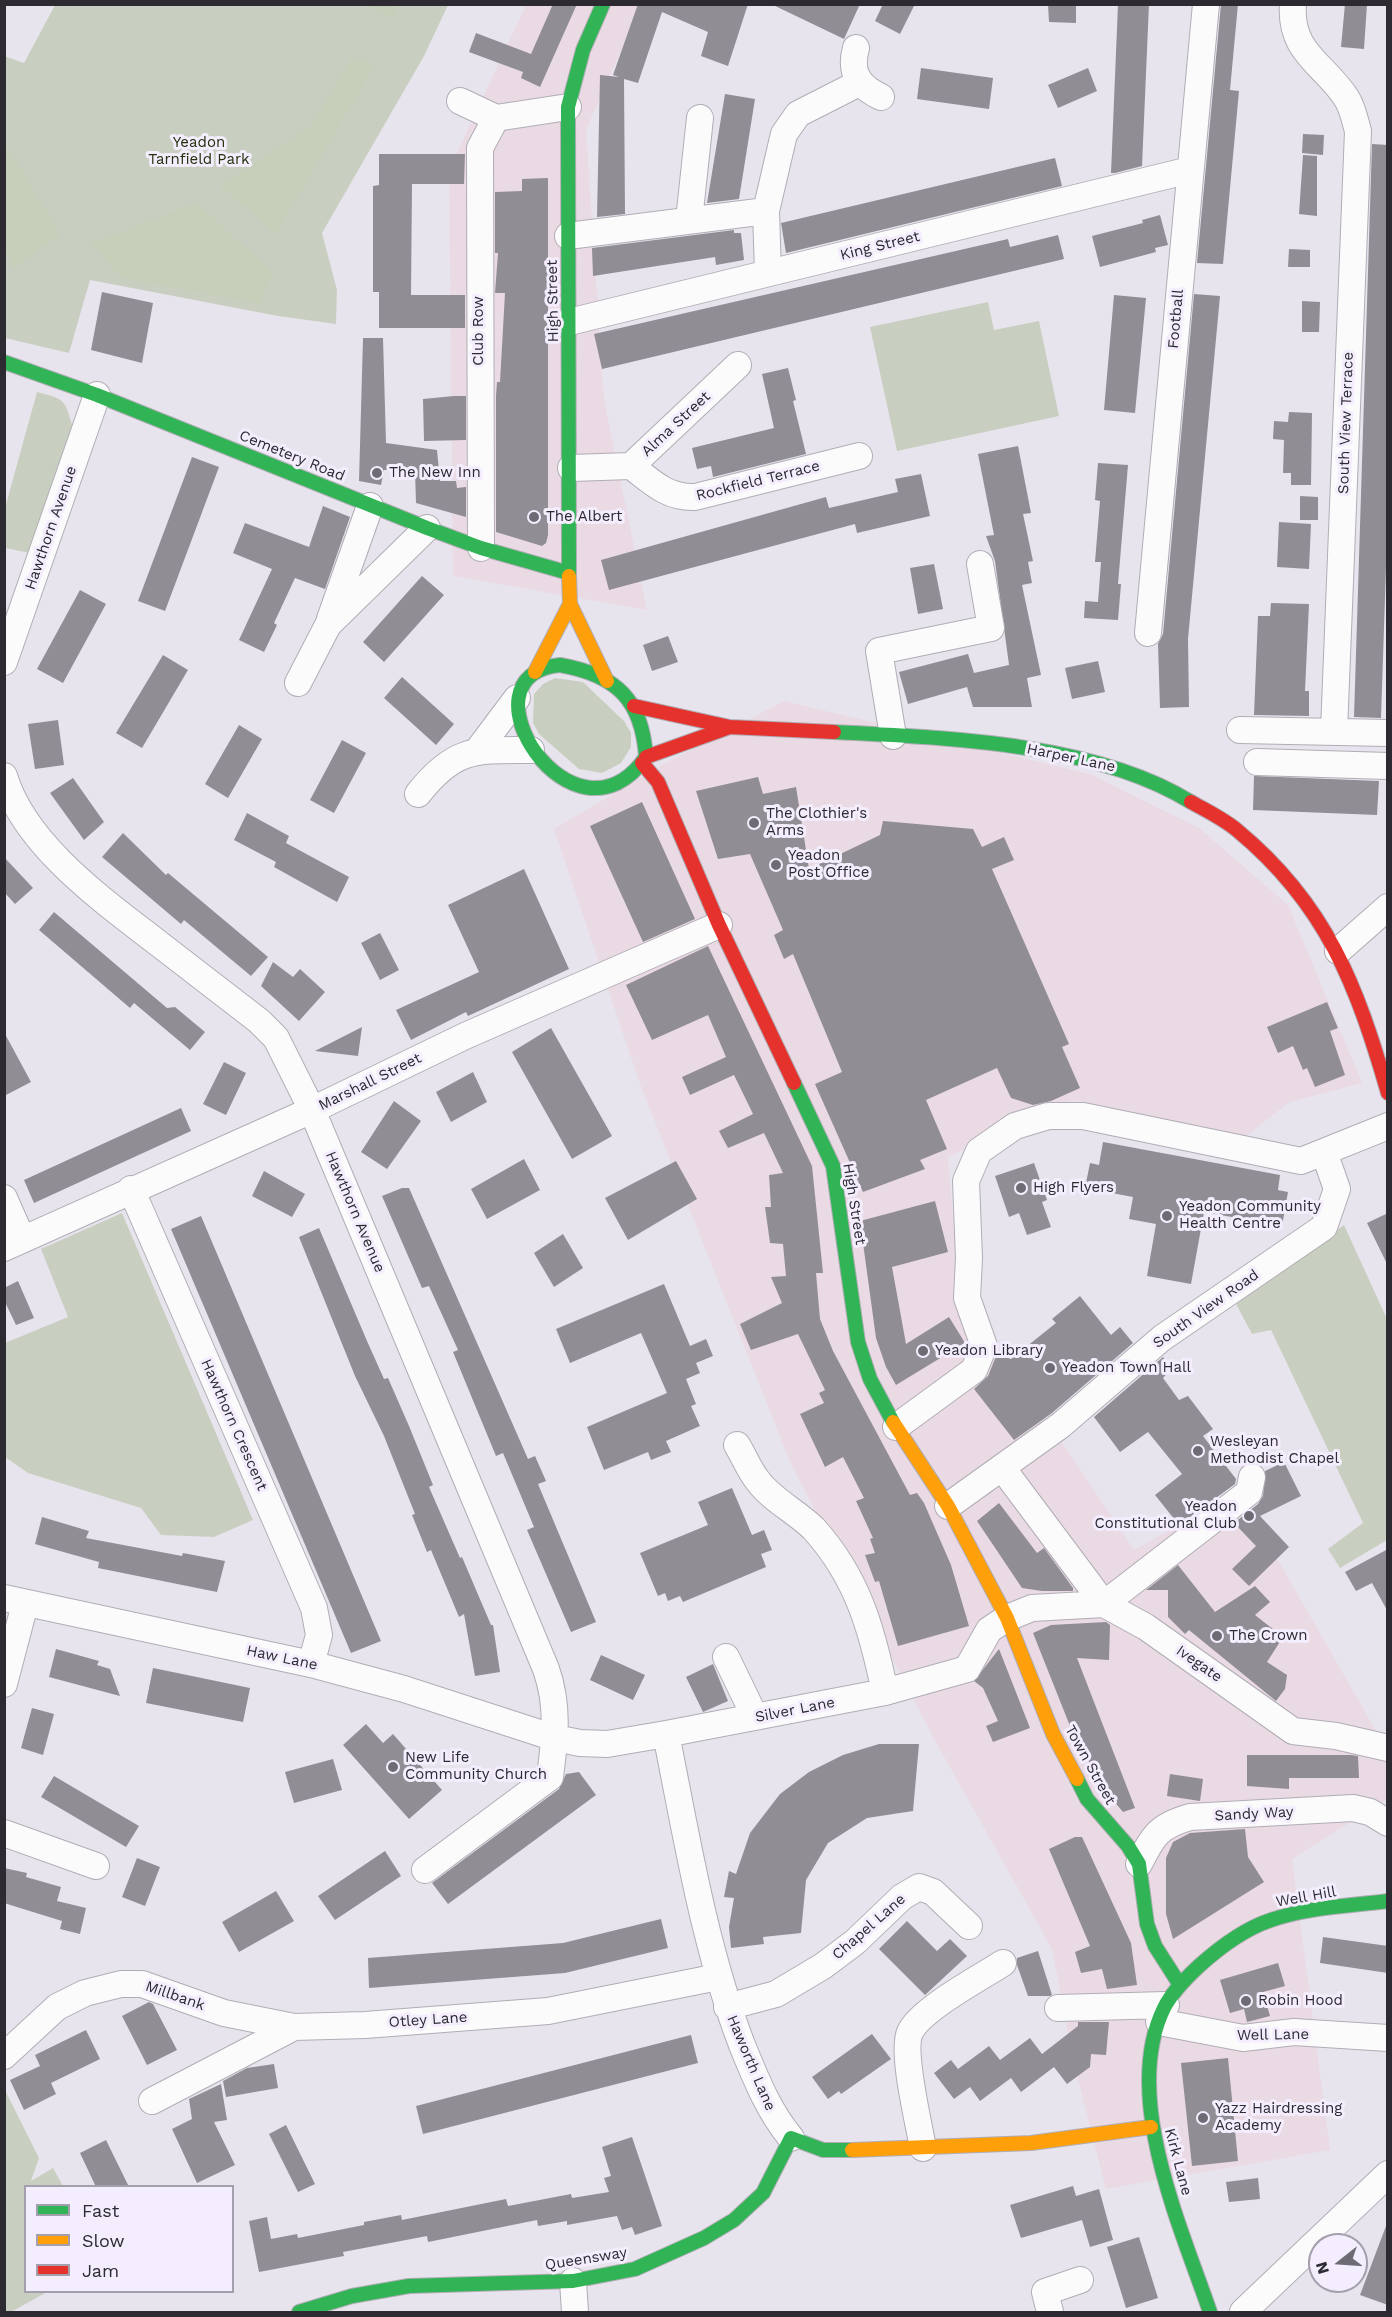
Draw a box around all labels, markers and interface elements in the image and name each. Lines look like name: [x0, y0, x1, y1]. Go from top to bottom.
park label: Yeadon Tarnfield Park: [148, 134, 250, 169]
street label: King Street: [838, 227, 922, 265]
street label: High Street: [543, 260, 563, 342]
street label: Football: [1164, 289, 1188, 349]
street label: Club Row: [470, 296, 488, 366]
street label: South View Terrace: [1335, 352, 1357, 494]
street label: Alma Street: [638, 388, 714, 460]
street label: Cemetery Road: [237, 427, 347, 485]
street label: Rockfield Terrace: [694, 457, 822, 505]
street label: Hawthorn Avenue: [21, 464, 81, 592]
place label: The New Inn: [389, 464, 481, 482]
marker: The New Inn: [370, 466, 384, 480]
place label: The Albert: [546, 508, 622, 526]
marker: The Albert: [527, 510, 541, 524]
street label: Harper Lane: [1025, 740, 1117, 776]
place label: The Clothier's Arms: [766, 805, 867, 840]
marker: The Clothier's Arms: [747, 816, 761, 830]
place label: Yeadon Post Office: [788, 847, 869, 882]
marker: Yeadon Post Office: [769, 858, 783, 872]
street label: Marshall Street: [316, 1049, 424, 1115]
street label: Hawthorn Avenue: [321, 1149, 389, 1275]
street label: High Street: [839, 1162, 869, 1246]
place label: High Flyers: [1033, 1179, 1114, 1197]
marker: High Flyers: [1014, 1181, 1028, 1195]
place label: Yeadon Community Health Centre: [1179, 1198, 1321, 1233]
marker: Yeadon Community Health Centre: [1160, 1209, 1174, 1223]
street label: South View Road: [1150, 1266, 1262, 1352]
place label: Yeadon Library: [935, 1342, 1043, 1360]
marker: Yeadon Library: [916, 1344, 930, 1358]
street label: Hawthorn Crescent: [197, 1356, 271, 1494]
place label: Yeadon Town Hall: [1062, 1359, 1191, 1377]
marker: Yeadon Town Hall: [1043, 1361, 1057, 1375]
place label: Wesleyan Methodist Chapel: [1210, 1433, 1339, 1468]
marker: Wesleyan Methodist Chapel: [1191, 1444, 1205, 1458]
place label: Yeadon Constitutional Club: [1094, 1498, 1237, 1533]
marker: Yeadon Constitutional Club: [1242, 1509, 1256, 1523]
place label: The Crown: [1229, 1627, 1308, 1645]
marker: The Crown: [1210, 1629, 1224, 1643]
street label: Haw Lane: [245, 1642, 319, 1674]
street label: Ivegate: [1173, 1642, 1225, 1686]
street label: Silver Lane: [754, 1693, 836, 1727]
street label: Town Street: [1061, 1722, 1119, 1808]
place label: New Life Community Church: [405, 1749, 547, 1784]
marker: New Life Community Church: [386, 1760, 400, 1774]
street label: Sandy Way: [1214, 1803, 1294, 1825]
street label: Well Hill: [1274, 1883, 1338, 1911]
street label: Chapel Lane: [829, 1890, 909, 1964]
street label: Millbank: [143, 1977, 207, 2015]
place label: Robin Hood: [1258, 1992, 1343, 2010]
marker: Robin Hood: [1239, 1994, 1253, 2008]
street label: Otley Lane: [388, 2008, 468, 2032]
street label: Haworth Lane: [723, 2012, 779, 2114]
street label: Well Lane: [1237, 2025, 1309, 2045]
place label: Yazz Hairdressing Academy: [1215, 2100, 1342, 2135]
marker: Yazz Hairdressing Academy: [1196, 2111, 1210, 2125]
street label: Kirk Lane: [1160, 2126, 1196, 2198]
legend: [24, 2185, 234, 2293]
text: Fast: [82, 2200, 119, 2221]
text: Slow: [82, 2230, 125, 2251]
north arrow: [1308, 2233, 1368, 2293]
street label: Queensway: [544, 2244, 628, 2274]
text: N: [1311, 2259, 1333, 2276]
text: Jam: [82, 2260, 119, 2281]

